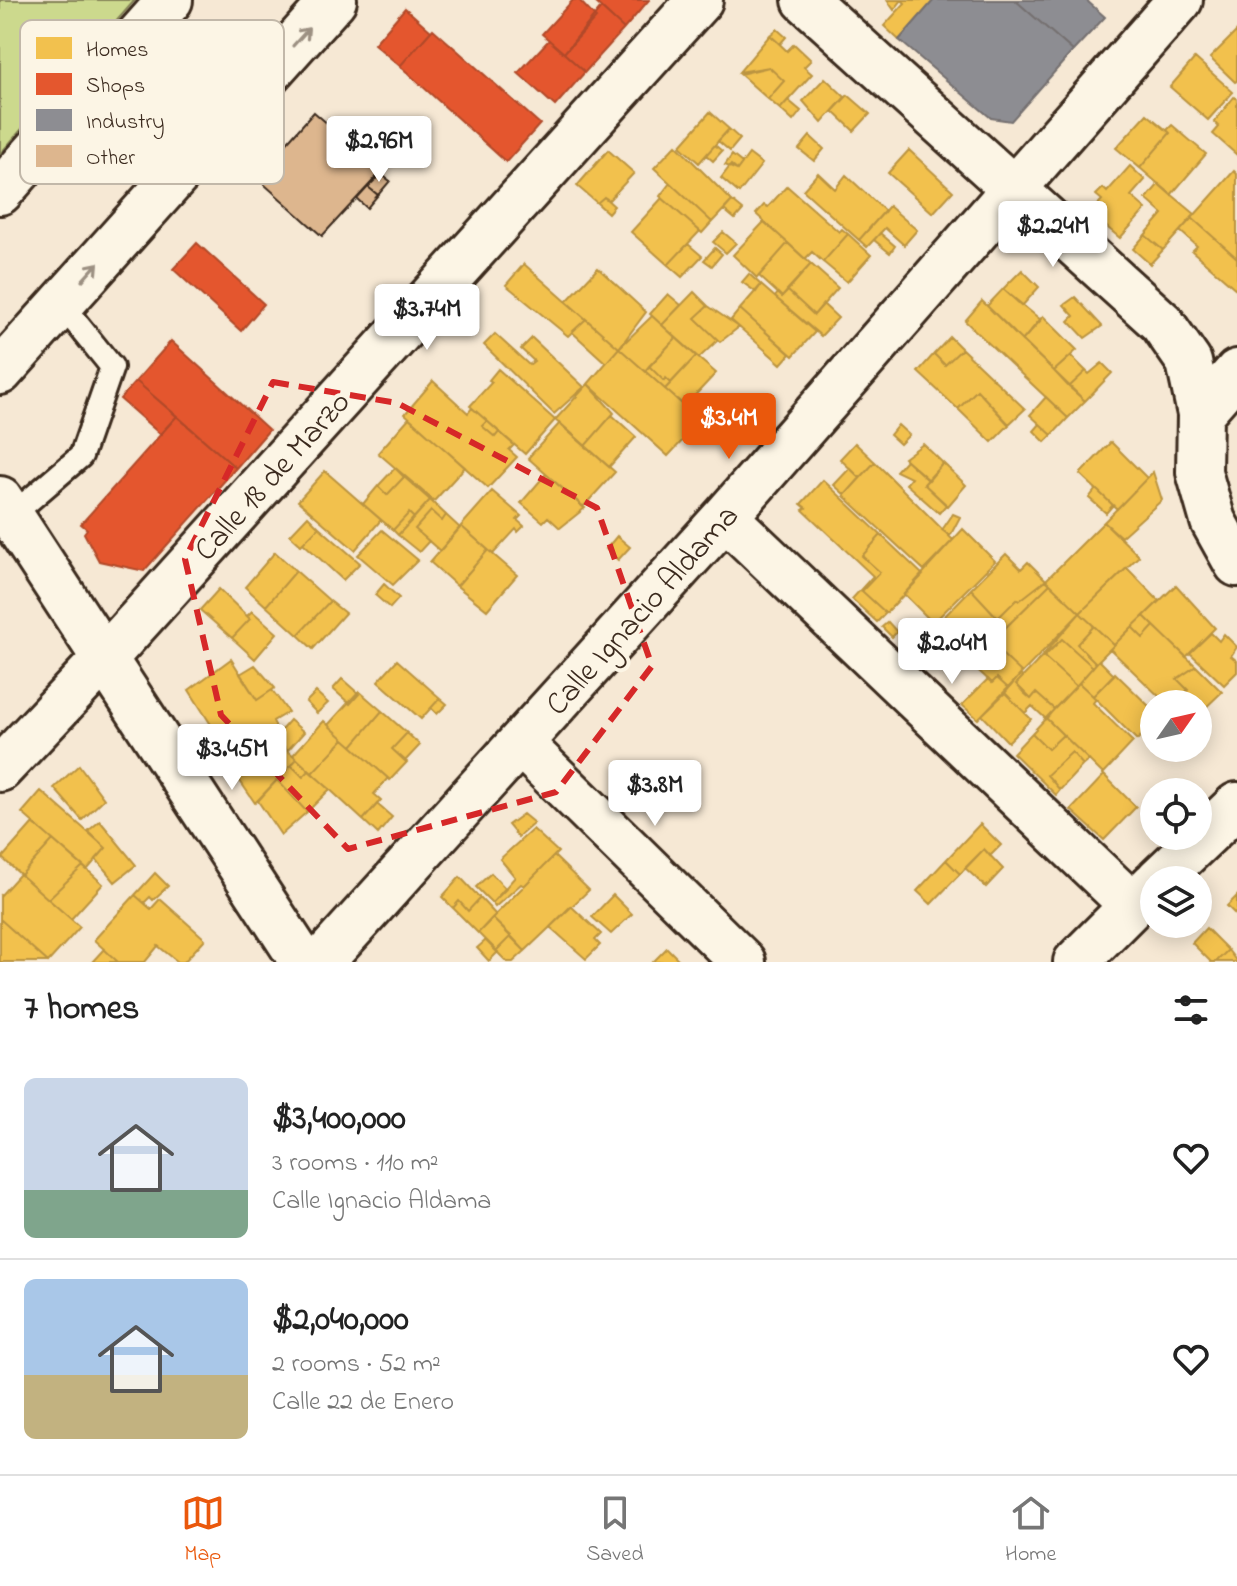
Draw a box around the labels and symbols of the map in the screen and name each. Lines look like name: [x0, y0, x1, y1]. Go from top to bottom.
legend: [20, 20, 284, 184]
one-way arrow: [291, 28, 309, 48]
text: Homes: [86, 35, 148, 67]
text: Shops: [86, 71, 145, 103]
text: Industry: [86, 107, 165, 140]
pin: $2.96M: [314, 116, 444, 184]
text: Other: [86, 143, 135, 175]
pin: $2.24M: [988, 201, 1118, 269]
one-way arrow: [80, 263, 98, 283]
pin: $3.74M: [362, 284, 492, 352]
street label: Calle 18 de Marzo: [184, 382, 363, 573]
pin: $3.4M: [673, 393, 785, 461]
street label: Calle Ignacio Aldama: [536, 495, 751, 727]
pin: $2.04M: [887, 618, 1017, 686]
north arrow: [1140, 690, 1212, 762]
pin: $3.45M: [167, 724, 297, 792]
pin: $3.8M: [599, 760, 711, 828]

